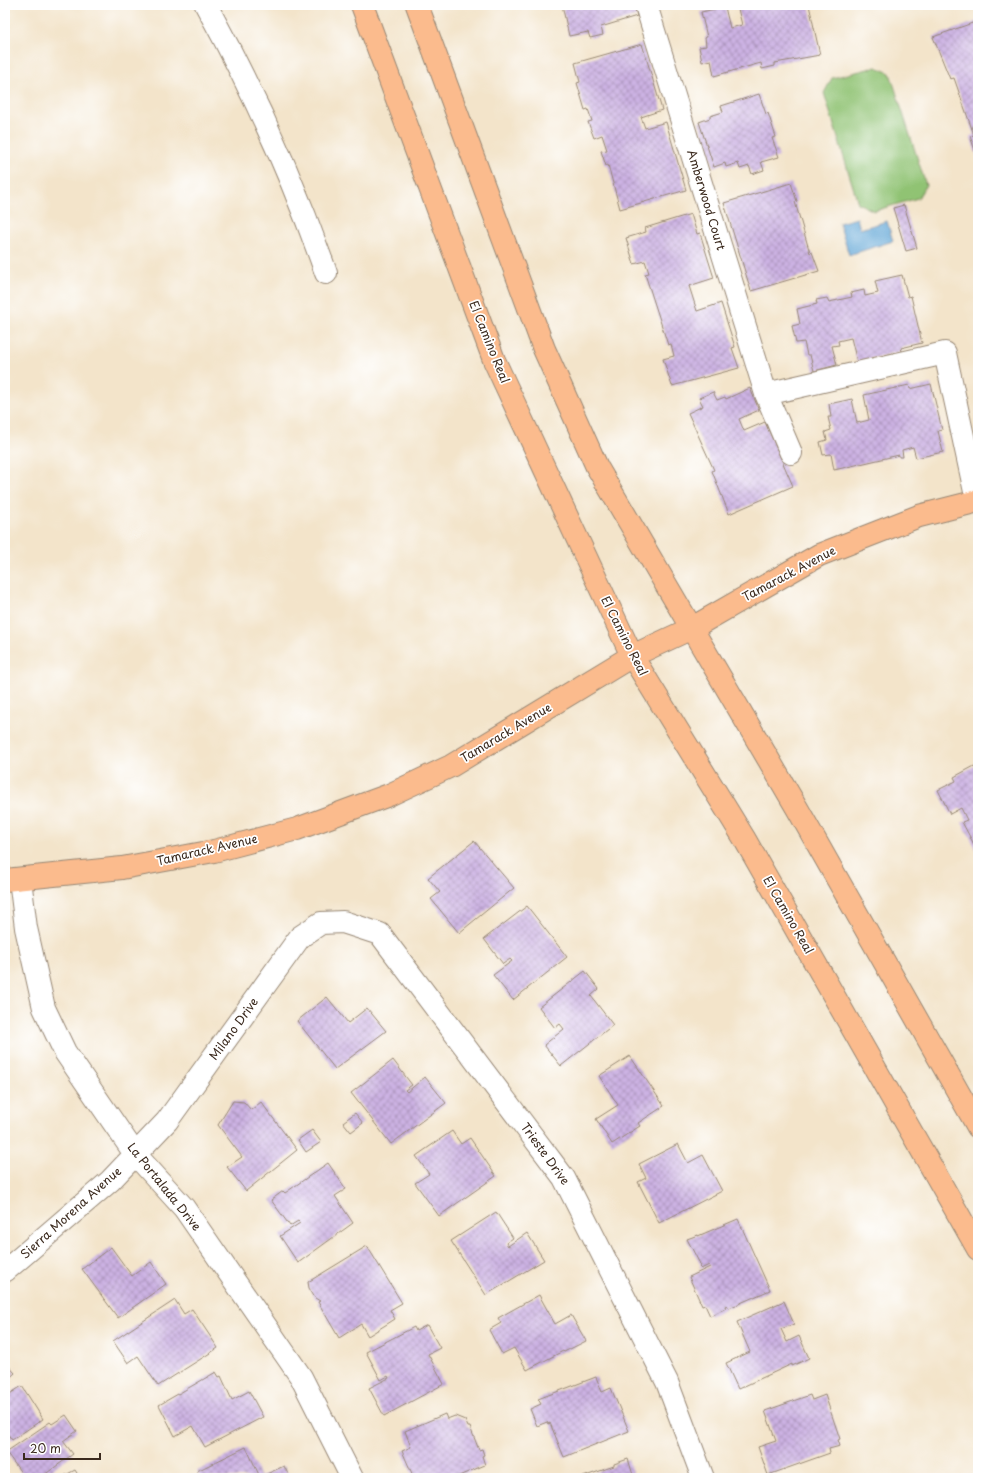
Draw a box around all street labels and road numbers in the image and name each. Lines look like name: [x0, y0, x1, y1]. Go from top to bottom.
street label: Amberwood Court: [683, 147, 731, 252]
street label: El Camino Real: [465, 298, 515, 385]
street label: Tamarack Avenue: [739, 541, 838, 605]
street label: El Camino Real: [597, 593, 653, 679]
street label: Tamarack Avenue: [457, 698, 554, 766]
street label: Tamarack Avenue: [154, 829, 259, 869]
street label: El Camino Real: [759, 872, 818, 957]
street label: Milano Drive: [204, 993, 262, 1063]
street label: Trieste Drive: [517, 1118, 575, 1188]
street label: La Portalada Drive: [124, 1138, 206, 1235]
street label: Sierra Morena Avenue: [16, 1162, 125, 1263]

